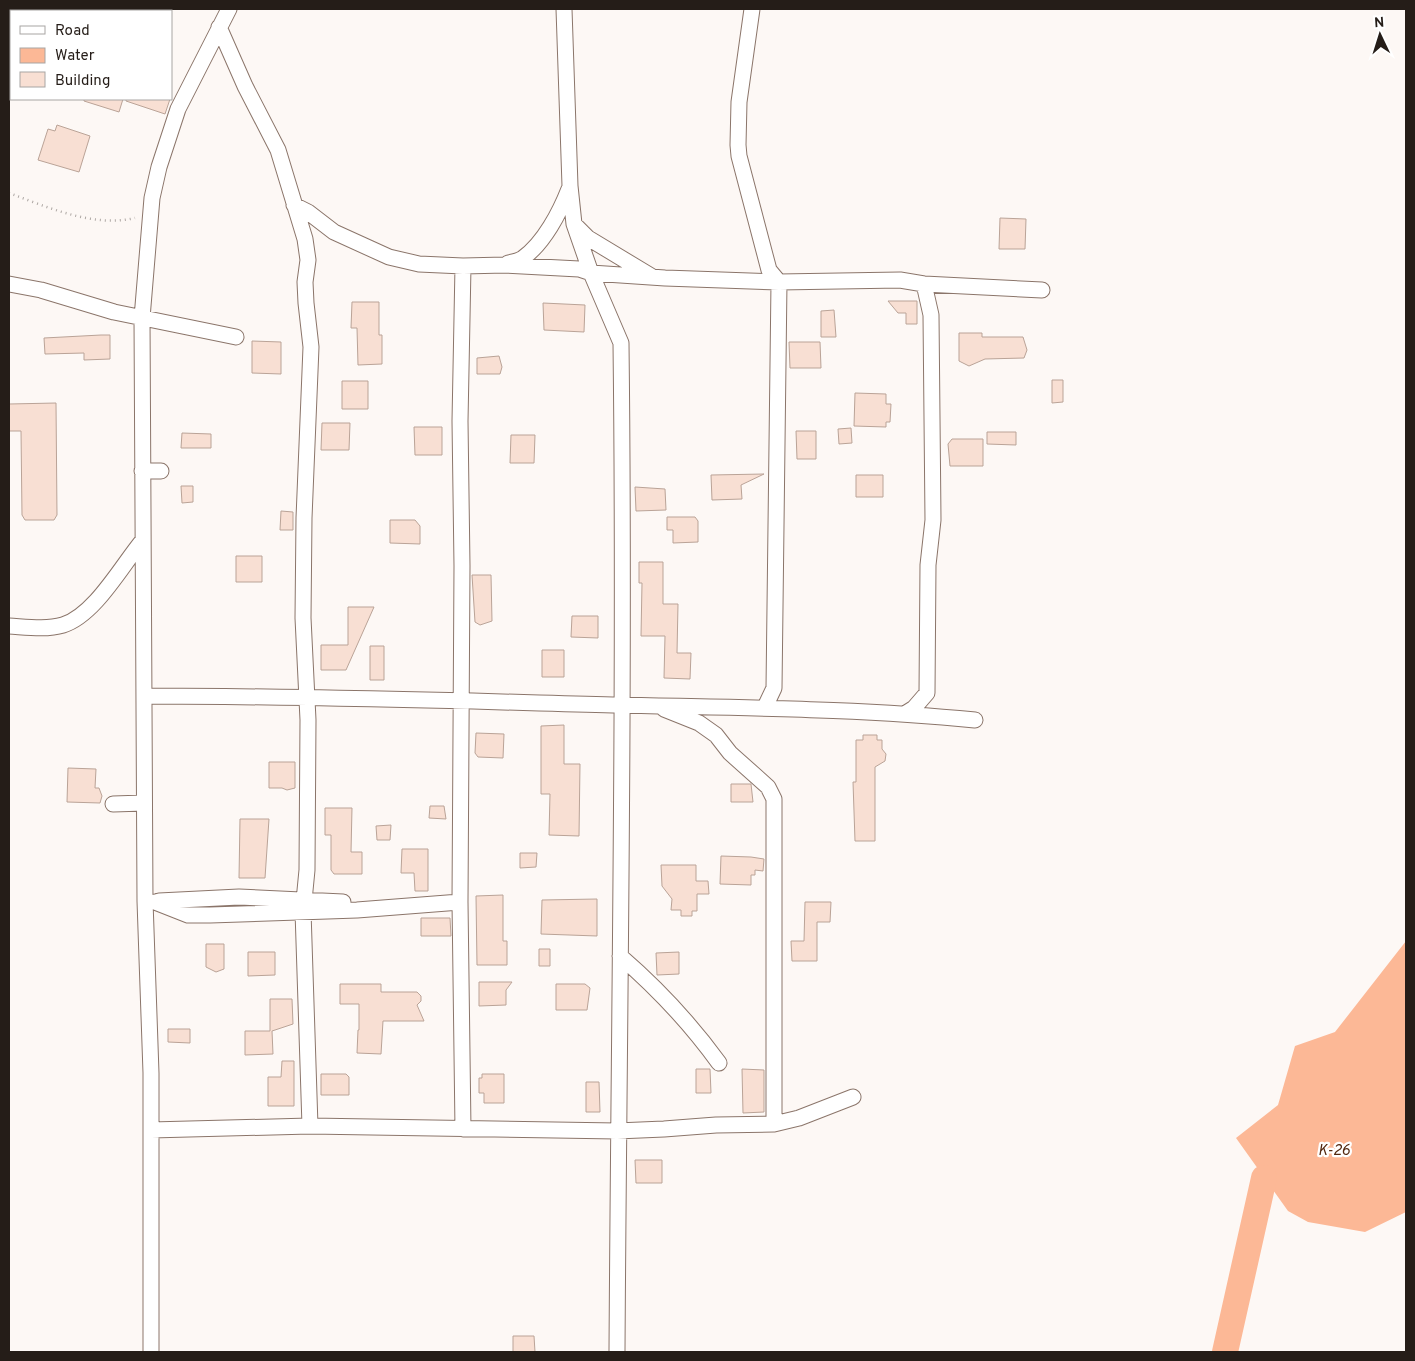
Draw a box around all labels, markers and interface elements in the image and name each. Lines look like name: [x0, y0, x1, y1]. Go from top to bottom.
legend: [10, 10, 172, 100]
north arrow: [1355, 10, 1405, 60]
text: N: [1374, 15, 1385, 32]
text: Road: [55, 22, 90, 41]
text: Water: [55, 47, 95, 66]
text: Building: [55, 72, 110, 91]
water label: К-26: [1318, 1142, 1351, 1161]

